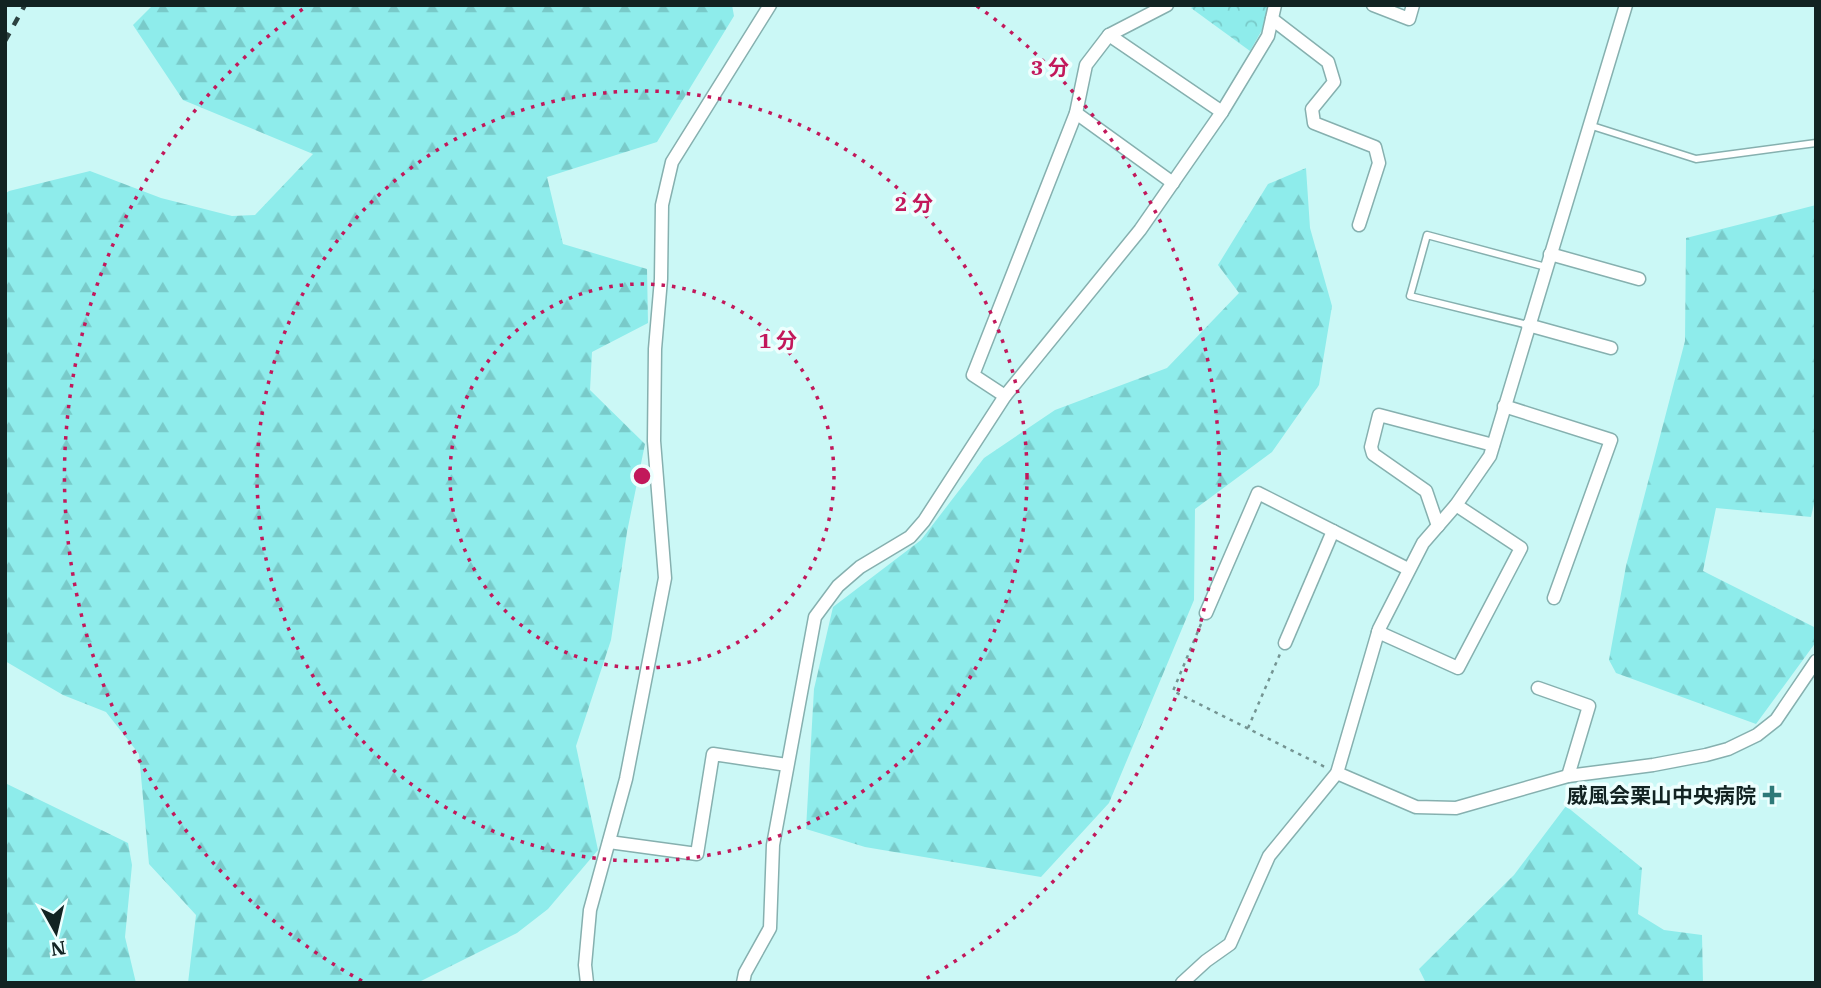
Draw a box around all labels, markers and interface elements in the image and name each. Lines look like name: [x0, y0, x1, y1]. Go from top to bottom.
text: 3 分: [1031, 53, 1069, 81]
text: 2 分: [895, 189, 933, 217]
text: 1 分: [759, 326, 797, 354]
centre of rings: [630, 464, 654, 488]
place label: 威風会栗山中央病院: [1567, 781, 1756, 809]
marker: 威風会栗山中央病院: [1762, 785, 1782, 805]
north arrow: [21, 897, 91, 967]
text: N: [49, 936, 67, 962]

